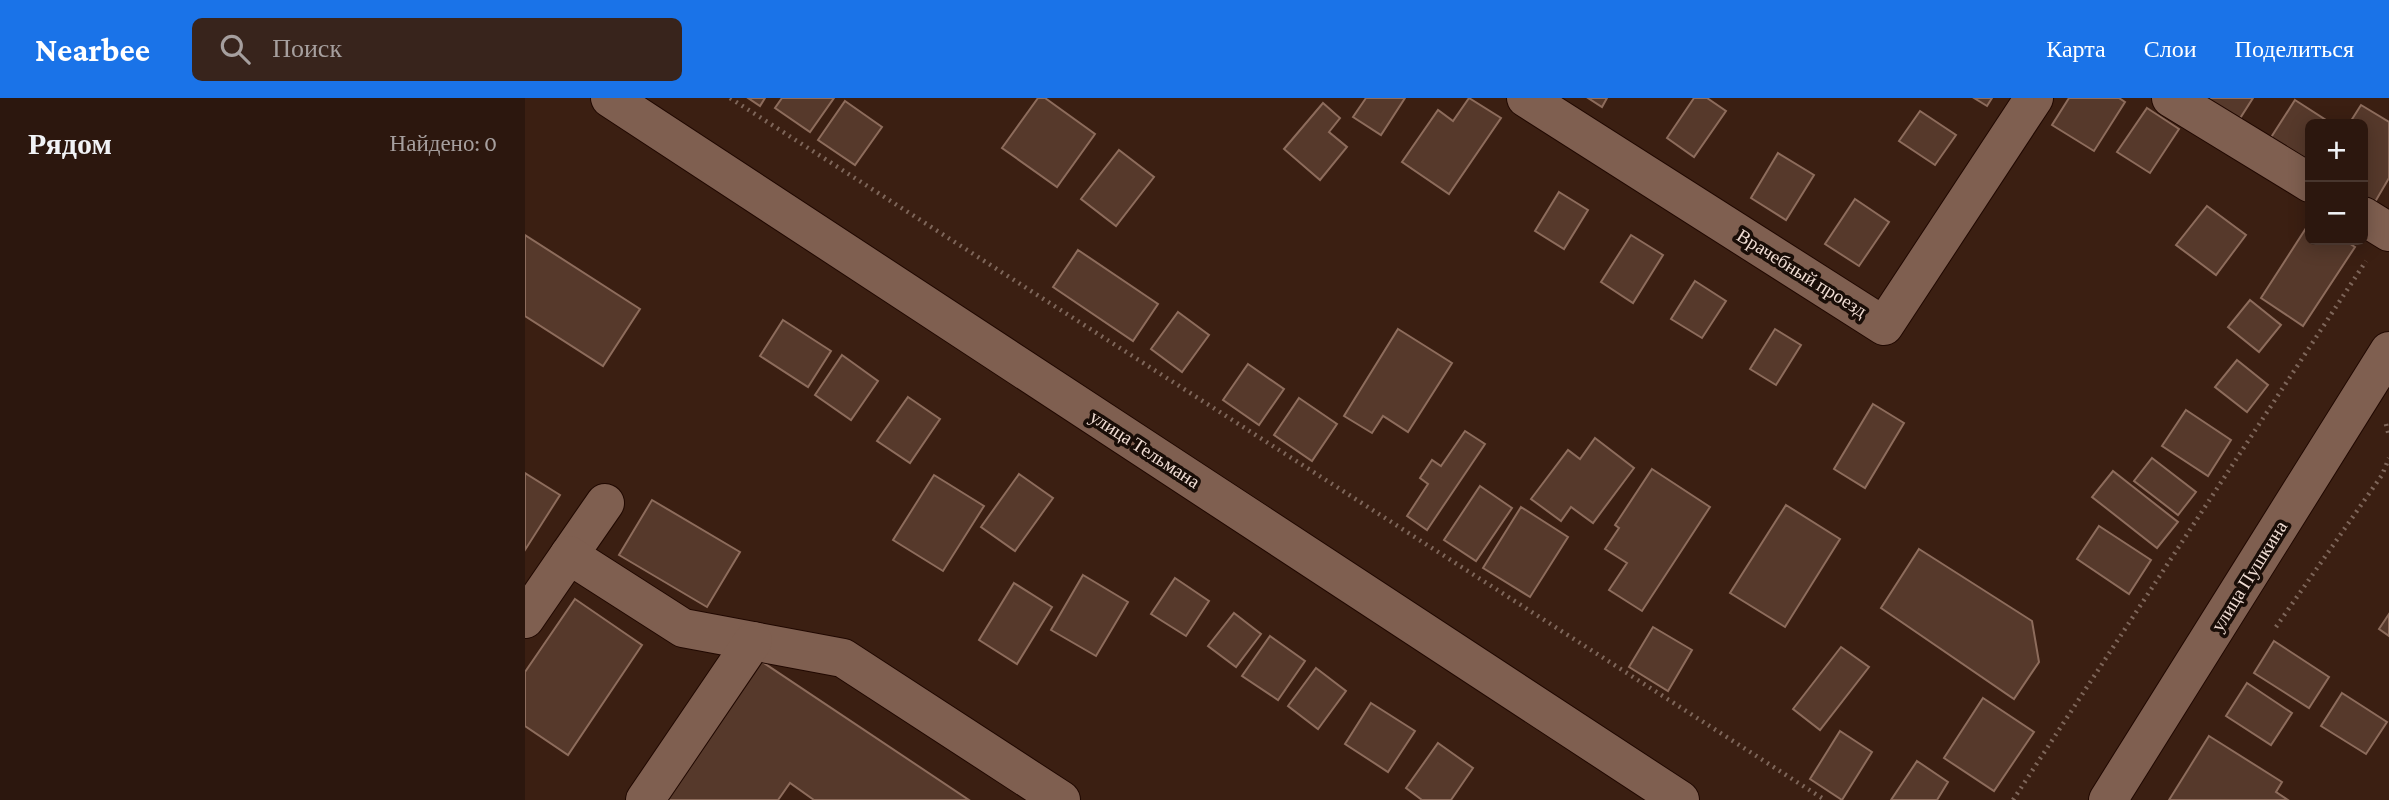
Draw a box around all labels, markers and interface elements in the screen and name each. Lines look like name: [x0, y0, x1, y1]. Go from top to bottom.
search box: [192, 18, 682, 81]
icon: search: [216, 30, 254, 68]
text: Nearbee: [35, 31, 150, 68]
text: Поиск: [272, 34, 342, 63]
text: Карта: [2046, 35, 2106, 62]
text: Слои: [2144, 35, 2197, 62]
text: Поделиться: [2235, 35, 2354, 62]
map controls: [2305, 119, 2368, 245]
button: +: [2305, 119, 2368, 182]
text: Рядом: [28, 127, 112, 160]
text: Найдено: 0: [390, 130, 497, 156]
button: −: [2305, 182, 2368, 245]
street label: Врачебный проезд: [1733, 225, 1871, 322]
street label: улица Тельмана: [1086, 406, 1204, 493]
street label: улица Пушкина: [2207, 516, 2292, 635]

